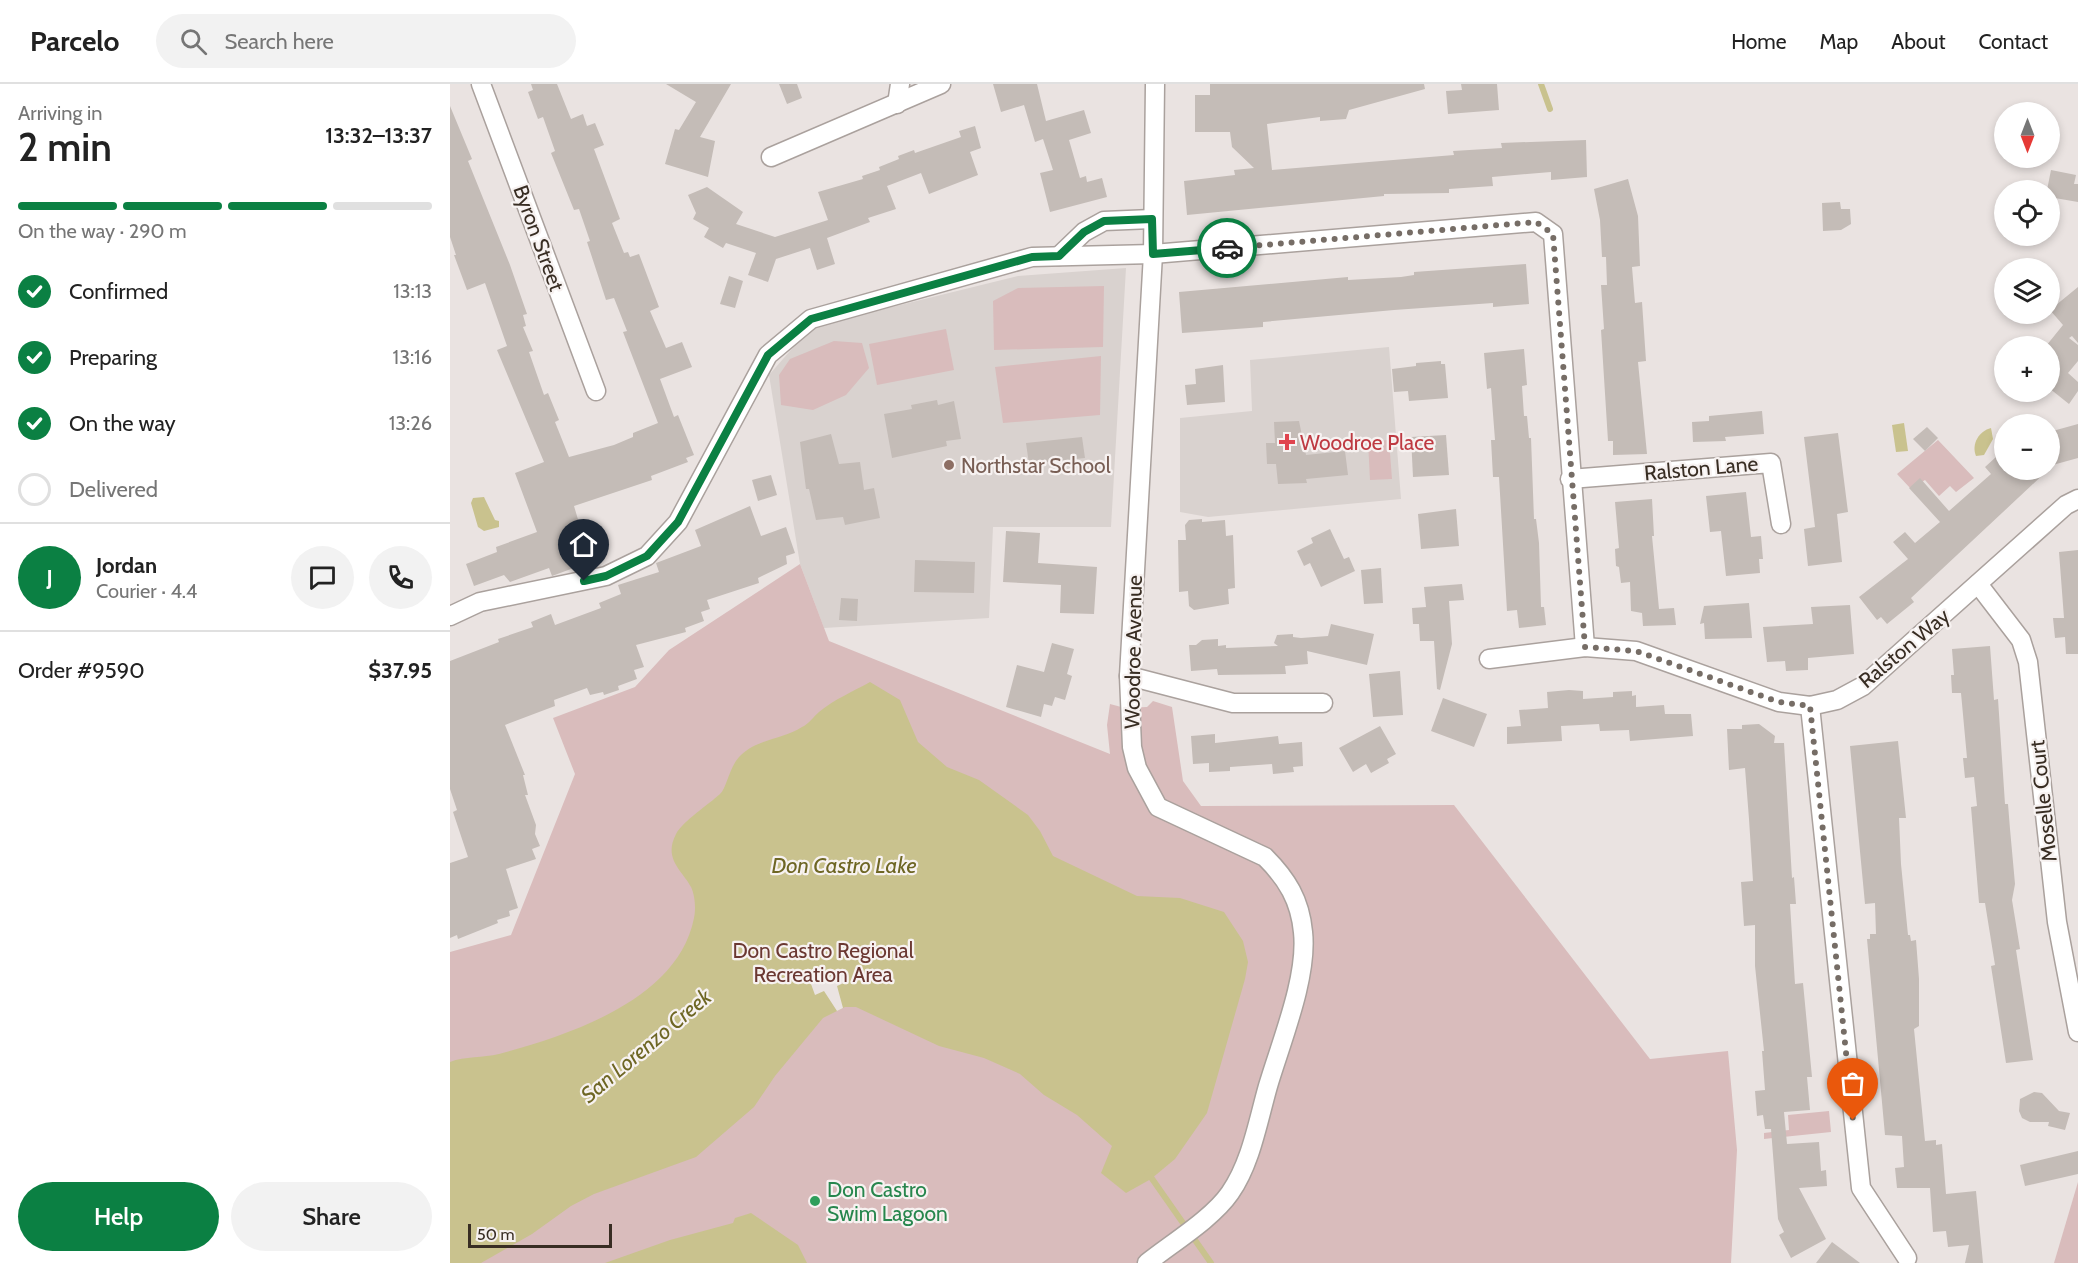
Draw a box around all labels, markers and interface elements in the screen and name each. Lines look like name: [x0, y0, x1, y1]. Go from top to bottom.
search box: [156, 14, 576, 68]
text: Parcelo: [30, 24, 120, 58]
icon: search: [177, 25, 210, 58]
text: Search here: [225, 28, 334, 55]
text: Home: [1731, 29, 1787, 54]
text: Map: [1820, 29, 1858, 54]
text: About: [1891, 29, 1945, 54]
text: Contact: [1978, 29, 2048, 54]
text: Arriving in: [18, 101, 102, 125]
north arrow: [1994, 102, 2060, 168]
map controls: [1994, 102, 2060, 480]
text: 13:32–13:37: [325, 122, 432, 149]
text: 2 min: [18, 123, 112, 171]
button: locate: [1994, 180, 2060, 246]
street label: Byron Street: [508, 182, 570, 294]
courier: [1197, 218, 1257, 278]
text: On the way · 290 m: [18, 219, 187, 243]
icon: car: [1211, 232, 1244, 265]
button: layers: [1994, 258, 2060, 324]
icon: check: [18, 275, 51, 308]
text: Confirmed: [69, 278, 168, 305]
text: 13:13: [393, 279, 432, 303]
button: +: [1994, 336, 2060, 402]
icon: check: [18, 341, 51, 374]
text: Preparing: [69, 344, 157, 371]
text: 13:16: [393, 345, 432, 369]
icon: check: [18, 407, 51, 440]
text: On the way: [69, 410, 176, 437]
text: 13:26: [389, 411, 432, 435]
button: −: [1994, 414, 2060, 480]
place label: Woodroe Place: [1300, 430, 1435, 455]
marker: Woodroe Place: [1278, 433, 1296, 451]
street label: Ralston Lane: [1643, 451, 1759, 485]
place label: Northstar School: [961, 453, 1111, 478]
marker: Northstar School: [942, 458, 956, 472]
text: Delivered: [69, 476, 158, 503]
pin: [558, 519, 609, 581]
icon: home: [567, 528, 600, 561]
button: chat: [291, 546, 354, 609]
button: phone: [369, 546, 432, 609]
text: Jordan: [96, 552, 157, 579]
text: J: [46, 564, 53, 591]
street label: Woodroe Avenue: [1119, 575, 1147, 729]
text: Courier · 4.4: [96, 579, 197, 603]
street label: Ralston Way: [1854, 603, 1955, 693]
text: Order #9590: [18, 657, 145, 684]
text: $37.95: [368, 657, 432, 684]
street label: Moselle Court: [2024, 739, 2062, 863]
water label: Don Castro Lake: [771, 852, 917, 879]
park label: Don Castro Regional Recreation Area: [732, 938, 914, 987]
water label: San Lorenzo Creek: [575, 983, 717, 1109]
pin: [1827, 1058, 1878, 1120]
icon: bag: [1836, 1067, 1869, 1100]
place label: Don Castro Swim Lagoon: [827, 1177, 948, 1226]
button: Help: [18, 1182, 219, 1251]
button: Share: [231, 1182, 432, 1251]
marker: Don Castro Swim Lagoon: [808, 1194, 822, 1208]
scale bar: [468, 1221, 612, 1248]
text: 50 m: [477, 1225, 514, 1244]

